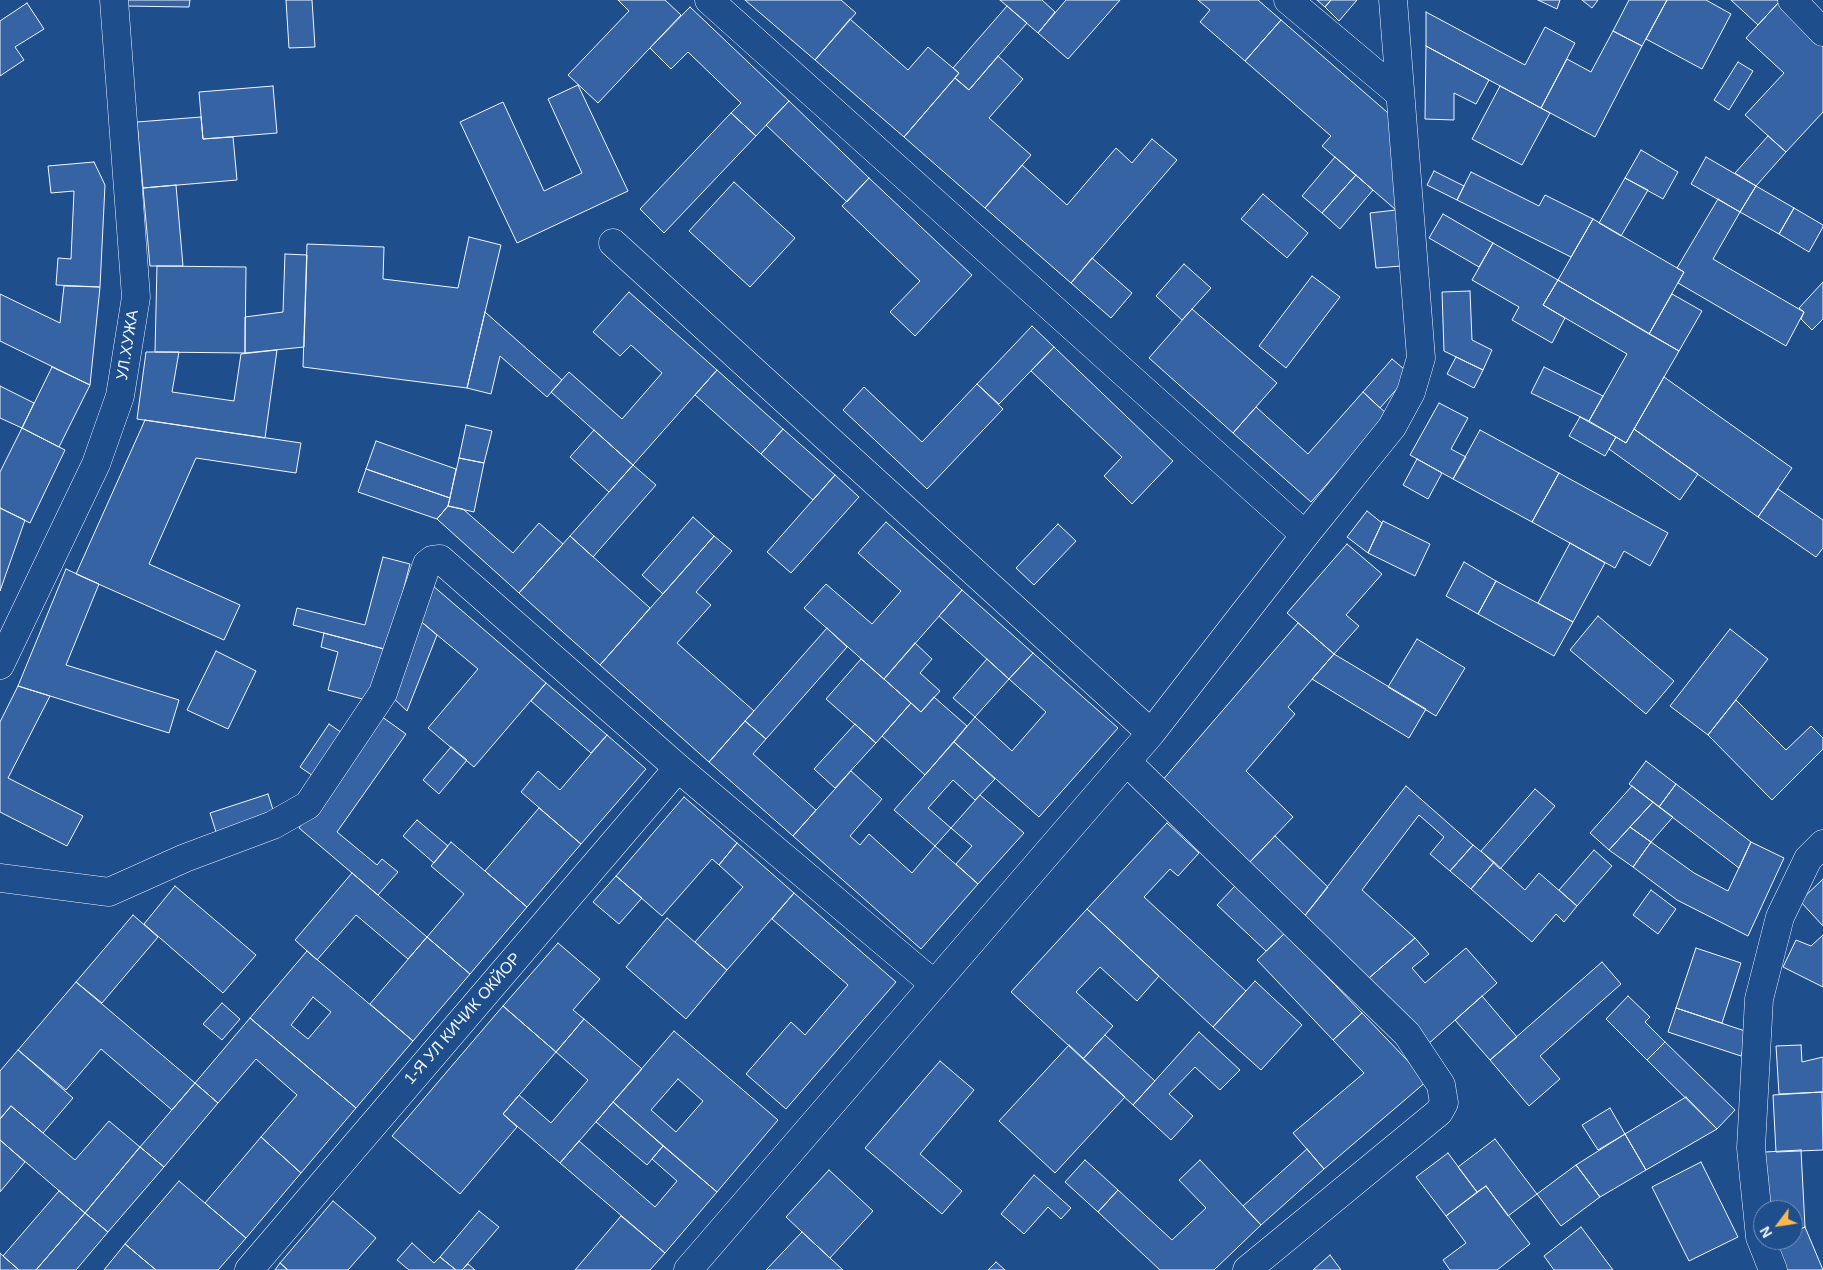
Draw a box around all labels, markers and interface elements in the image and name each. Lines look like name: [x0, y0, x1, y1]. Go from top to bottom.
street label: УЛ.ХУЖА: [113, 309, 143, 381]
street label: 1-Я УЛ КИЧИК ОКЙОР: [401, 949, 525, 1089]
north arrow: [1753, 1200, 1803, 1250]
text: N: [1757, 1224, 1775, 1241]

